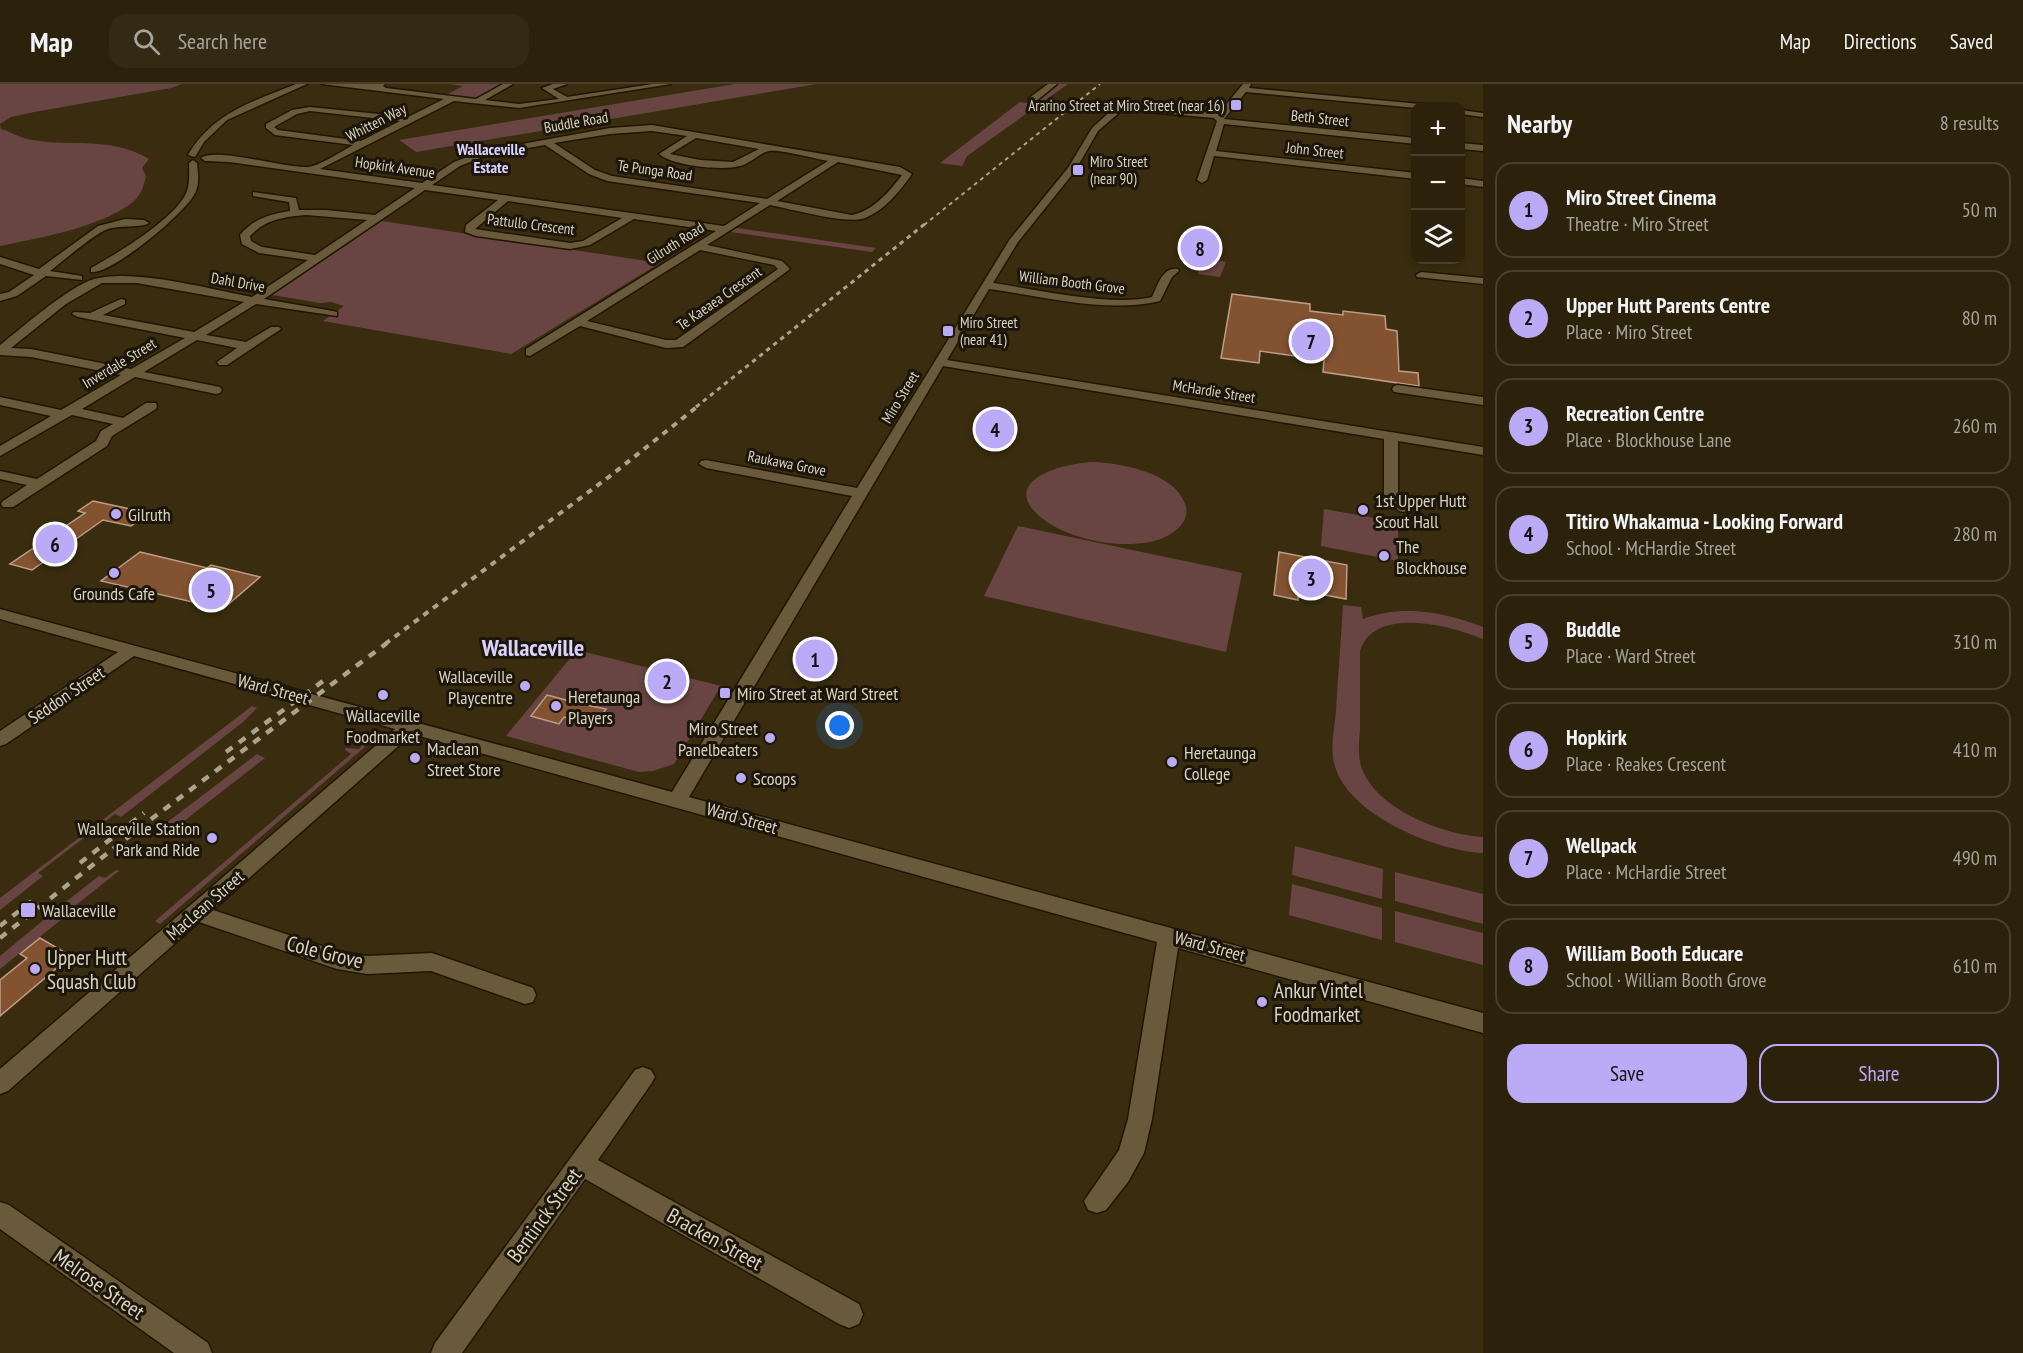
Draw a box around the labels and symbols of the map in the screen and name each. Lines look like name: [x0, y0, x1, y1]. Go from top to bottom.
place label: Ararino Street at Miro Street (near 16): [1028, 96, 1224, 115]
marker: Ararino Street at Miro Street (near 16): [1229, 98, 1243, 112]
street label: Whitten Way: [343, 99, 410, 145]
street label: Beth Street: [1290, 106, 1350, 130]
street label: Buddle Road: [542, 107, 610, 137]
street label: John Street: [1284, 137, 1345, 162]
district label: Wallaceville Estate: [456, 139, 525, 177]
street label: Hopkirk Avenue: [354, 152, 436, 182]
place label: Miro Street (near 90): [1090, 152, 1148, 188]
street label: Te Punga Road: [616, 155, 694, 185]
marker: Miro Street (near 90): [1071, 163, 1085, 177]
street label: Pattullo Crescent: [486, 209, 576, 239]
street label: Gilruth Road: [643, 218, 707, 268]
pin: 8: [1180, 226, 1220, 270]
street label: Te Kaeaea Crescent: [673, 262, 765, 334]
street label: William Booth Grove: [1018, 266, 1126, 298]
street label: Dahl Drive: [210, 268, 266, 296]
place label: Miro Street (near 41): [960, 313, 1018, 349]
pin: 7: [1292, 318, 1330, 364]
marker: Miro Street (near 41): [941, 324, 955, 338]
street label: Inverdale Street: [79, 334, 159, 392]
street label: Miro Street: [877, 367, 923, 427]
street label: McHardie Street: [1171, 375, 1257, 407]
pin: 4: [976, 406, 1014, 452]
street label: Raukawa Grove: [746, 446, 828, 480]
place label: 1st Upper Hutt Scout Hall: [1375, 489, 1467, 533]
place label: Gilruth: [128, 503, 171, 526]
marker: 1st Upper Hutt Scout Hall: [1356, 503, 1370, 517]
marker: Gilruth: [109, 507, 123, 521]
pin: 6: [36, 522, 74, 566]
place label: The Blockhouse: [1396, 535, 1467, 579]
marker: The Blockhouse: [1377, 549, 1391, 563]
pin: 3: [1292, 556, 1330, 600]
marker: Grounds Cafe: [107, 566, 121, 580]
pin: 5: [192, 568, 230, 612]
place label: Grounds Cafe: [73, 582, 155, 605]
district label: Wallaceville: [481, 632, 584, 663]
pin: 1: [796, 636, 834, 682]
pin: 2: [648, 658, 686, 704]
street label: Seddon Street: [23, 661, 109, 729]
place label: Wallaceville Playcentre: [439, 665, 513, 709]
street label: Ward Street: [235, 669, 311, 709]
marker: Wallaceville Playcentre: [518, 679, 532, 693]
place label: Miro Street at Ward Street: [737, 682, 898, 705]
place label: Heretaunga Players: [568, 685, 640, 729]
marker: Miro Street at Ward Street: [718, 686, 732, 700]
marker: Wallaceville Foodmarket: [376, 688, 390, 702]
marker: Heretaunga Players: [549, 699, 563, 713]
place label: Wallaceville Foodmarket: [346, 704, 420, 748]
your location: [825, 711, 854, 740]
place label: Miro Street Panelbeaters: [678, 717, 758, 761]
marker: Miro Street Panelbeaters: [763, 731, 777, 745]
place label: Maclean Street Store: [427, 737, 501, 781]
place label: Heretaunga College: [1184, 741, 1256, 785]
marker: Maclean Street Store: [408, 751, 422, 765]
marker: Heretaunga College: [1165, 755, 1179, 769]
place label: Scoops: [753, 767, 796, 790]
marker: Scoops: [734, 771, 748, 785]
street label: Ward Street: [704, 797, 780, 839]
place label: Wallaceville Station Park and Ride: [78, 817, 200, 861]
marker: Wallaceville Station Park and Ride: [205, 831, 219, 845]
street label: MacLean Street: [161, 865, 249, 945]
place label: Wallaceville: [42, 899, 116, 922]
marker: Wallaceville: [19, 901, 37, 919]
street label: Ward Street: [1172, 926, 1248, 966]
street label: Cole Grove: [284, 929, 366, 975]
place label: Upper Hutt Squash Club: [47, 944, 136, 995]
marker: Upper Hutt Squash Club: [28, 962, 42, 976]
place label: Ankur Vintel Foodmarket: [1274, 977, 1363, 1028]
marker: Ankur Vintel Foodmarket: [1255, 995, 1269, 1009]
street label: Bentinck Street: [501, 1162, 587, 1268]
street label: Bracken Street: [662, 1202, 768, 1276]
street label: Melrose Street: [48, 1243, 150, 1325]

